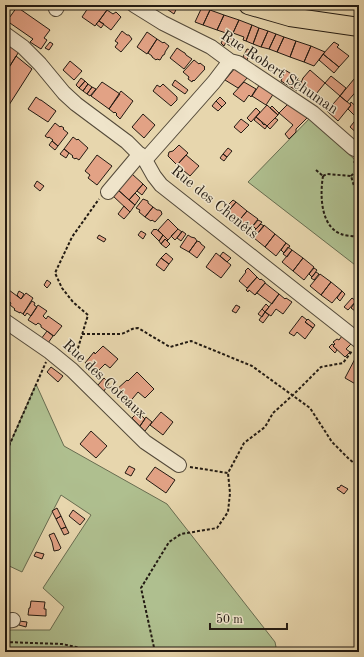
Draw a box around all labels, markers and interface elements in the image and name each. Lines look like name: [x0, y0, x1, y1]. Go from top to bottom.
street label: Rue Robert Schuman: [218, 28, 340, 118]
street label: Rue des Chenêts: [168, 163, 260, 243]
street label: Rue des Coteaux: [59, 338, 149, 422]
scale bar: [210, 605, 287, 631]
text: 50 m: [216, 613, 243, 626]

